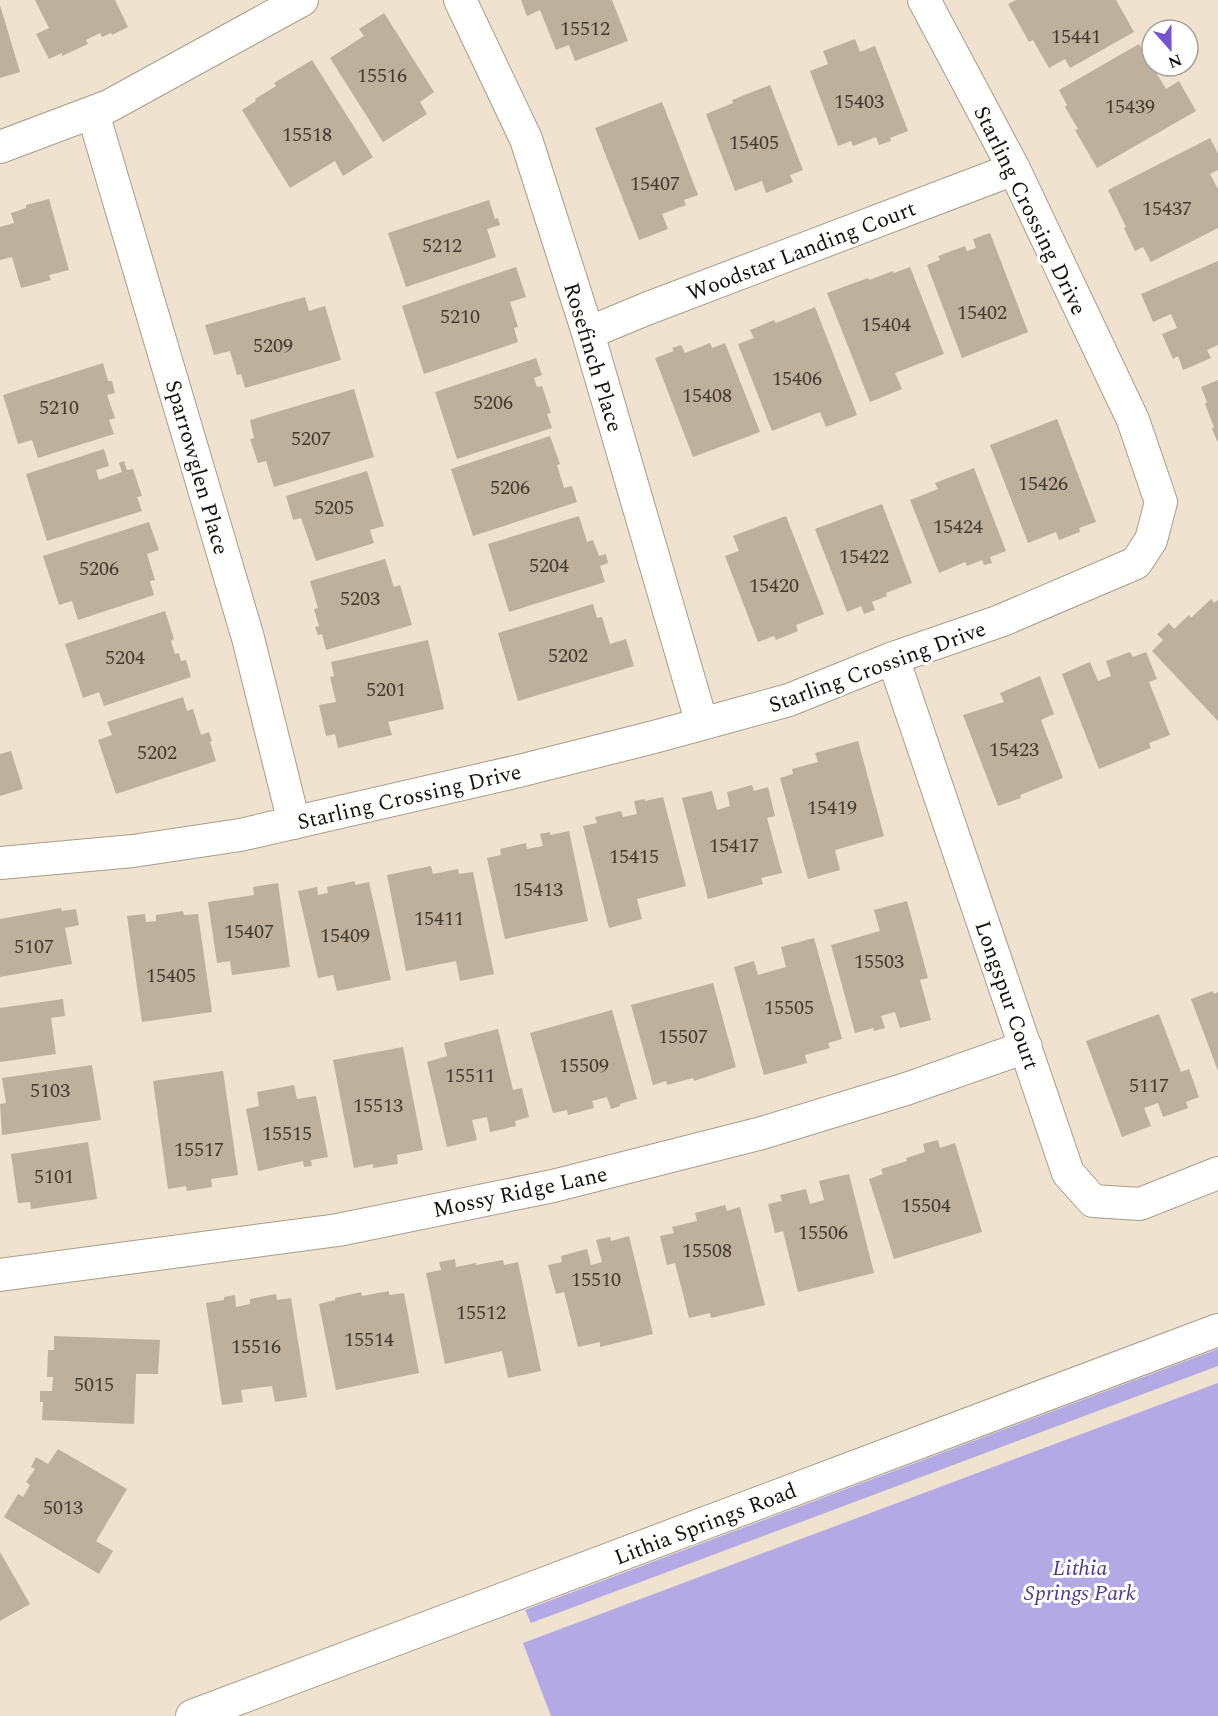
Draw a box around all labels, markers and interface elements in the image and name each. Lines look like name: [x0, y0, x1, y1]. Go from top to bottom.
house number: 15512: [560, 14, 610, 44]
north arrow: [1140, 18, 1200, 78]
house number: 15441: [1051, 22, 1101, 52]
text: N: [1165, 48, 1185, 75]
house number: 15516: [357, 61, 407, 91]
house number: 15403: [834, 87, 884, 117]
house number: 15439: [1105, 92, 1155, 122]
street label: Starling Crossing Drive: [965, 100, 1095, 321]
house number: 15518: [282, 120, 332, 150]
house number: 15405: [729, 128, 779, 158]
house number: 15407: [630, 169, 680, 199]
street label: Woodstar Landing Court: [682, 192, 921, 310]
house number: 15437: [1142, 194, 1192, 224]
house number: 5212: [422, 231, 462, 261]
street label: Rosefinch Place: [554, 278, 631, 436]
house number: 15402: [957, 298, 1007, 328]
house number: 5210: [440, 302, 480, 332]
house number: 15404: [861, 310, 911, 340]
house number: 5209: [253, 331, 293, 361]
house number: 15406: [772, 364, 822, 394]
street label: Sparrowglen Place: [156, 376, 237, 559]
house number: 15408: [682, 381, 732, 411]
house number: 5206: [473, 388, 513, 418]
house number: 5210: [39, 393, 79, 423]
house number: 5207: [291, 424, 331, 454]
house number: 15426: [1018, 469, 1068, 499]
house number: 5206: [490, 473, 530, 503]
house number: 5205: [314, 493, 354, 523]
house number: 15424: [933, 512, 983, 542]
house number: 15422: [839, 542, 889, 572]
house number: 5204: [529, 551, 569, 581]
house number: 5206: [79, 554, 119, 584]
house number: 15420: [749, 571, 799, 601]
house number: 5203: [340, 584, 380, 614]
street label: Starling Crossing Drive: [764, 613, 991, 722]
house number: 5202: [548, 641, 588, 671]
house number: 5204: [105, 643, 145, 673]
house number: 5201: [366, 675, 406, 705]
house number: 15423: [989, 735, 1039, 765]
house number: 5202: [137, 738, 177, 768]
street label: Starling Crossing Drive: [294, 756, 525, 839]
house number: 15419: [807, 793, 857, 823]
house number: 15417: [709, 831, 759, 861]
house number: 15415: [609, 842, 659, 872]
house number: 15413: [513, 875, 563, 905]
house number: 15411: [414, 904, 464, 934]
house number: 15407: [224, 917, 274, 947]
street label: Longspur Court: [966, 917, 1048, 1075]
house number: 15409: [320, 921, 370, 951]
house number: 5107: [14, 932, 54, 962]
house number: 15503: [854, 947, 904, 977]
house number: 15405: [146, 961, 196, 991]
house number: 15505: [764, 993, 814, 1023]
house number: 15507: [658, 1022, 708, 1052]
house number: 15509: [559, 1051, 609, 1081]
house number: 15511: [445, 1061, 495, 1091]
house number: 5117: [1129, 1071, 1169, 1101]
house number: 5103: [30, 1076, 70, 1106]
house number: 15513: [353, 1091, 403, 1121]
house number: 15515: [262, 1119, 312, 1149]
house number: 15517: [174, 1135, 224, 1165]
street label: Mossy Ridge Lane: [430, 1158, 611, 1227]
house number: 5101: [34, 1162, 74, 1192]
house number: 15504: [901, 1191, 951, 1221]
house number: 15506: [798, 1218, 848, 1248]
house number: 15508: [682, 1236, 732, 1266]
house number: 15510: [571, 1265, 621, 1295]
house number: 15512: [456, 1298, 506, 1328]
house number: 15514: [344, 1325, 394, 1355]
house number: 15516: [231, 1332, 281, 1362]
house number: 5015: [74, 1370, 114, 1400]
street label: Lithia Springs Road: [609, 1474, 802, 1574]
house number: 5013: [43, 1493, 83, 1523]
park label: Lithia Springs Park: [1024, 1552, 1136, 1610]

